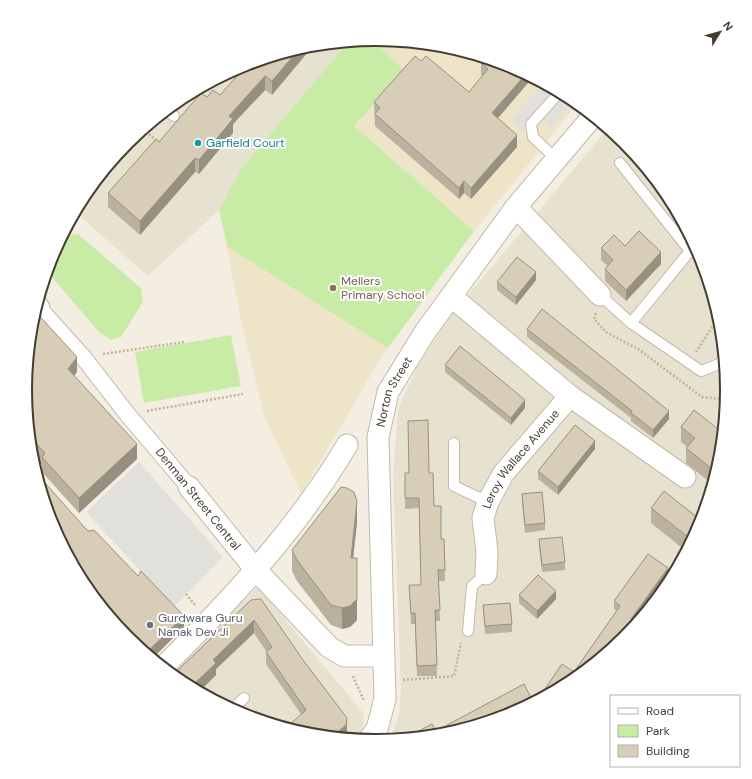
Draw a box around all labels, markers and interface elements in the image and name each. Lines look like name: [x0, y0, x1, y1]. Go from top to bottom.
north arrow: [700, 12, 740, 52]
text: N: [720, 19, 736, 33]
place label: Garfield Court: [206, 135, 285, 151]
marker: Garfield Court: [193, 138, 203, 148]
place label: Mellers Primary School: [341, 273, 424, 303]
marker: Mellers Primary School: [328, 283, 338, 293]
street label: Norton Street: [372, 353, 416, 429]
street label: Leroy Wallace Avenue: [478, 406, 563, 511]
street label: Denman Street Central: [152, 445, 244, 553]
place label: Gurdwara Guru Nanak Dev Ji: [158, 610, 243, 640]
marker: Gurdwara Guru Nanak Dev Ji: [145, 620, 155, 630]
legend: [610, 695, 740, 767]
text: Road: [646, 703, 674, 719]
text: Park: [646, 723, 670, 739]
text: Building: [646, 743, 690, 759]

